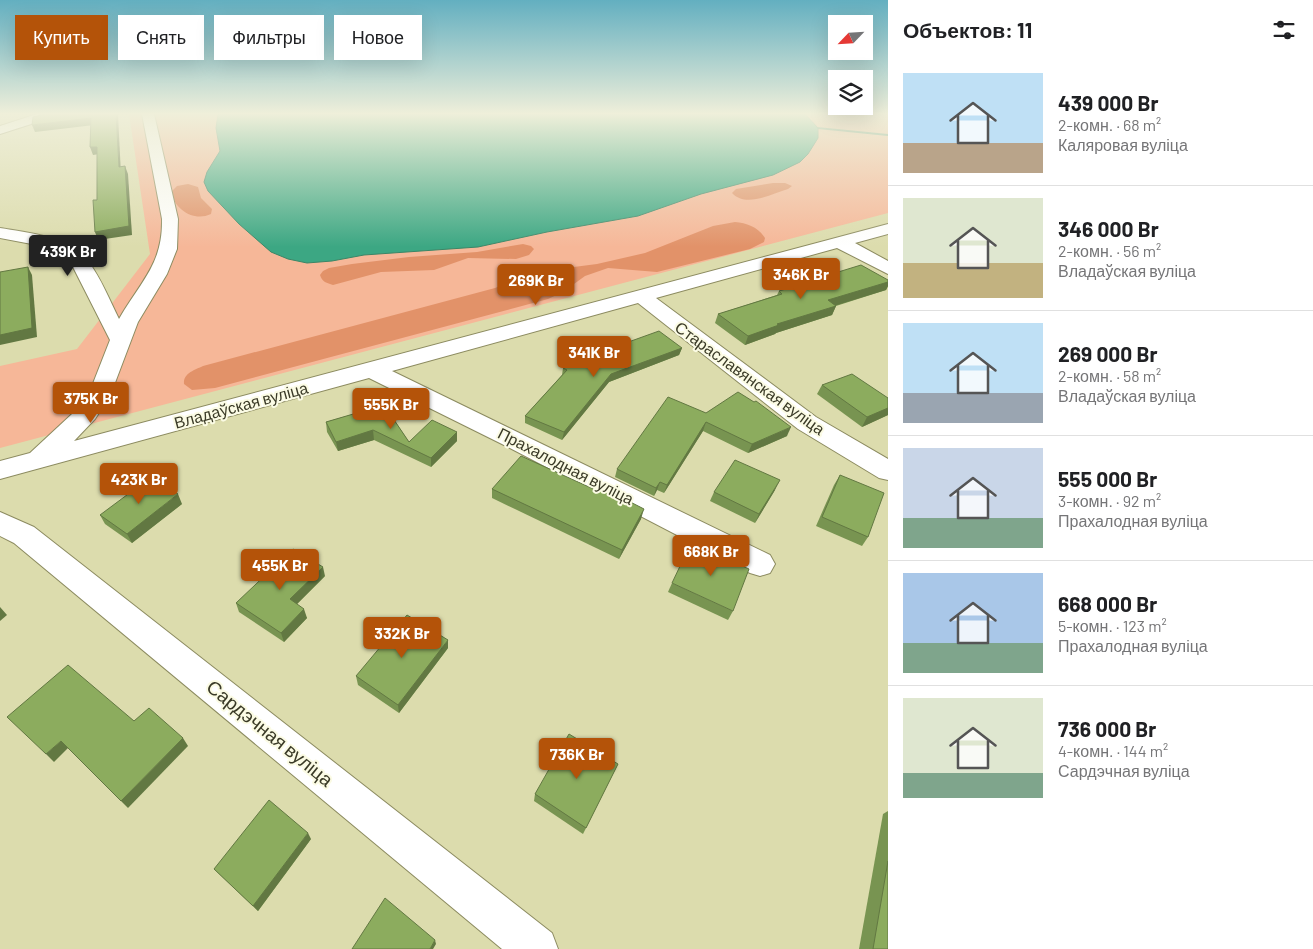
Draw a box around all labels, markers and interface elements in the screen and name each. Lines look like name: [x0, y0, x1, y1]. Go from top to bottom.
chip: Купить: [15, 15, 108, 60]
chip: Снять: [118, 15, 204, 60]
chip: Фильтры: [214, 15, 324, 60]
chip: Новое: [334, 15, 422, 60]
north arrow: [828, 15, 872, 60]
map controls: [828, 15, 873, 115]
icon: filters: [1270, 16, 1298, 44]
text: Объектов: 11: [903, 17, 1032, 42]
button: layers: [828, 70, 873, 115]
text: 439 000 Br: [1058, 90, 1159, 115]
icon: home: [943, 93, 1003, 153]
text: 2-комн. · 68 m²: [1058, 115, 1161, 134]
text: Каляровая вуліца: [1058, 135, 1188, 154]
text: 346 000 Br: [1058, 216, 1159, 241]
icon: home: [943, 218, 1003, 278]
pin: 439K Br: [22, 234, 114, 277]
text: 439K Br: [40, 241, 96, 260]
text: 2-комн. · 56 m²: [1058, 241, 1161, 260]
pin: 346K Br: [755, 258, 847, 300]
text: Владаўская вуліца: [1058, 261, 1196, 280]
pin: 269K Br: [490, 264, 582, 306]
text: 346K Br: [773, 264, 829, 283]
text: 269K Br: [508, 270, 564, 289]
street label: Стараславянская вуліца: [672, 317, 829, 438]
pin: 341K Br: [548, 336, 640, 378]
text: 269 000 Br: [1058, 341, 1158, 366]
text: 341K Br: [568, 342, 620, 361]
icon: home: [943, 343, 1003, 403]
text: 2-комн. · 58 m²: [1058, 366, 1161, 385]
street label: Владаўская вуліца: [172, 377, 310, 432]
pin: 375K Br: [45, 382, 137, 424]
text: Владаўская вуліца: [1058, 386, 1196, 405]
text: 375K Br: [64, 388, 118, 407]
pin: 555K Br: [345, 388, 437, 430]
text: 555K Br: [363, 394, 419, 413]
street label: Прахалодная вуліца: [495, 423, 637, 508]
pin: 423K Br: [93, 462, 185, 505]
text: 555 000 Br: [1058, 466, 1157, 491]
icon: home: [943, 468, 1003, 528]
text: 423K Br: [111, 469, 167, 488]
text: 3-комн. · 92 m²: [1058, 491, 1161, 510]
text: Прахалодная вуліца: [1058, 511, 1208, 530]
pin: 668K Br: [665, 534, 757, 577]
text: 668K Br: [683, 541, 739, 560]
pin: 455K Br: [234, 548, 326, 591]
text: 455K Br: [252, 555, 308, 574]
text: 668 000 Br: [1058, 591, 1157, 616]
icon: home: [943, 593, 1003, 653]
pin: 332K Br: [356, 616, 448, 659]
text: 5-комн. · 123 m²: [1058, 616, 1167, 635]
text: 332K Br: [374, 623, 430, 642]
text: Прахалодная вуліца: [1058, 636, 1208, 655]
street label: Сардэчная вуліца: [202, 675, 339, 791]
text: 736 000 Br: [1058, 716, 1156, 741]
icon: home: [943, 718, 1003, 778]
pin: 736K Br: [531, 738, 623, 780]
text: 4-комн. · 144 m²: [1058, 741, 1168, 760]
text: 736K Br: [550, 744, 604, 763]
text: Сардэчная вуліца: [1058, 761, 1190, 780]

